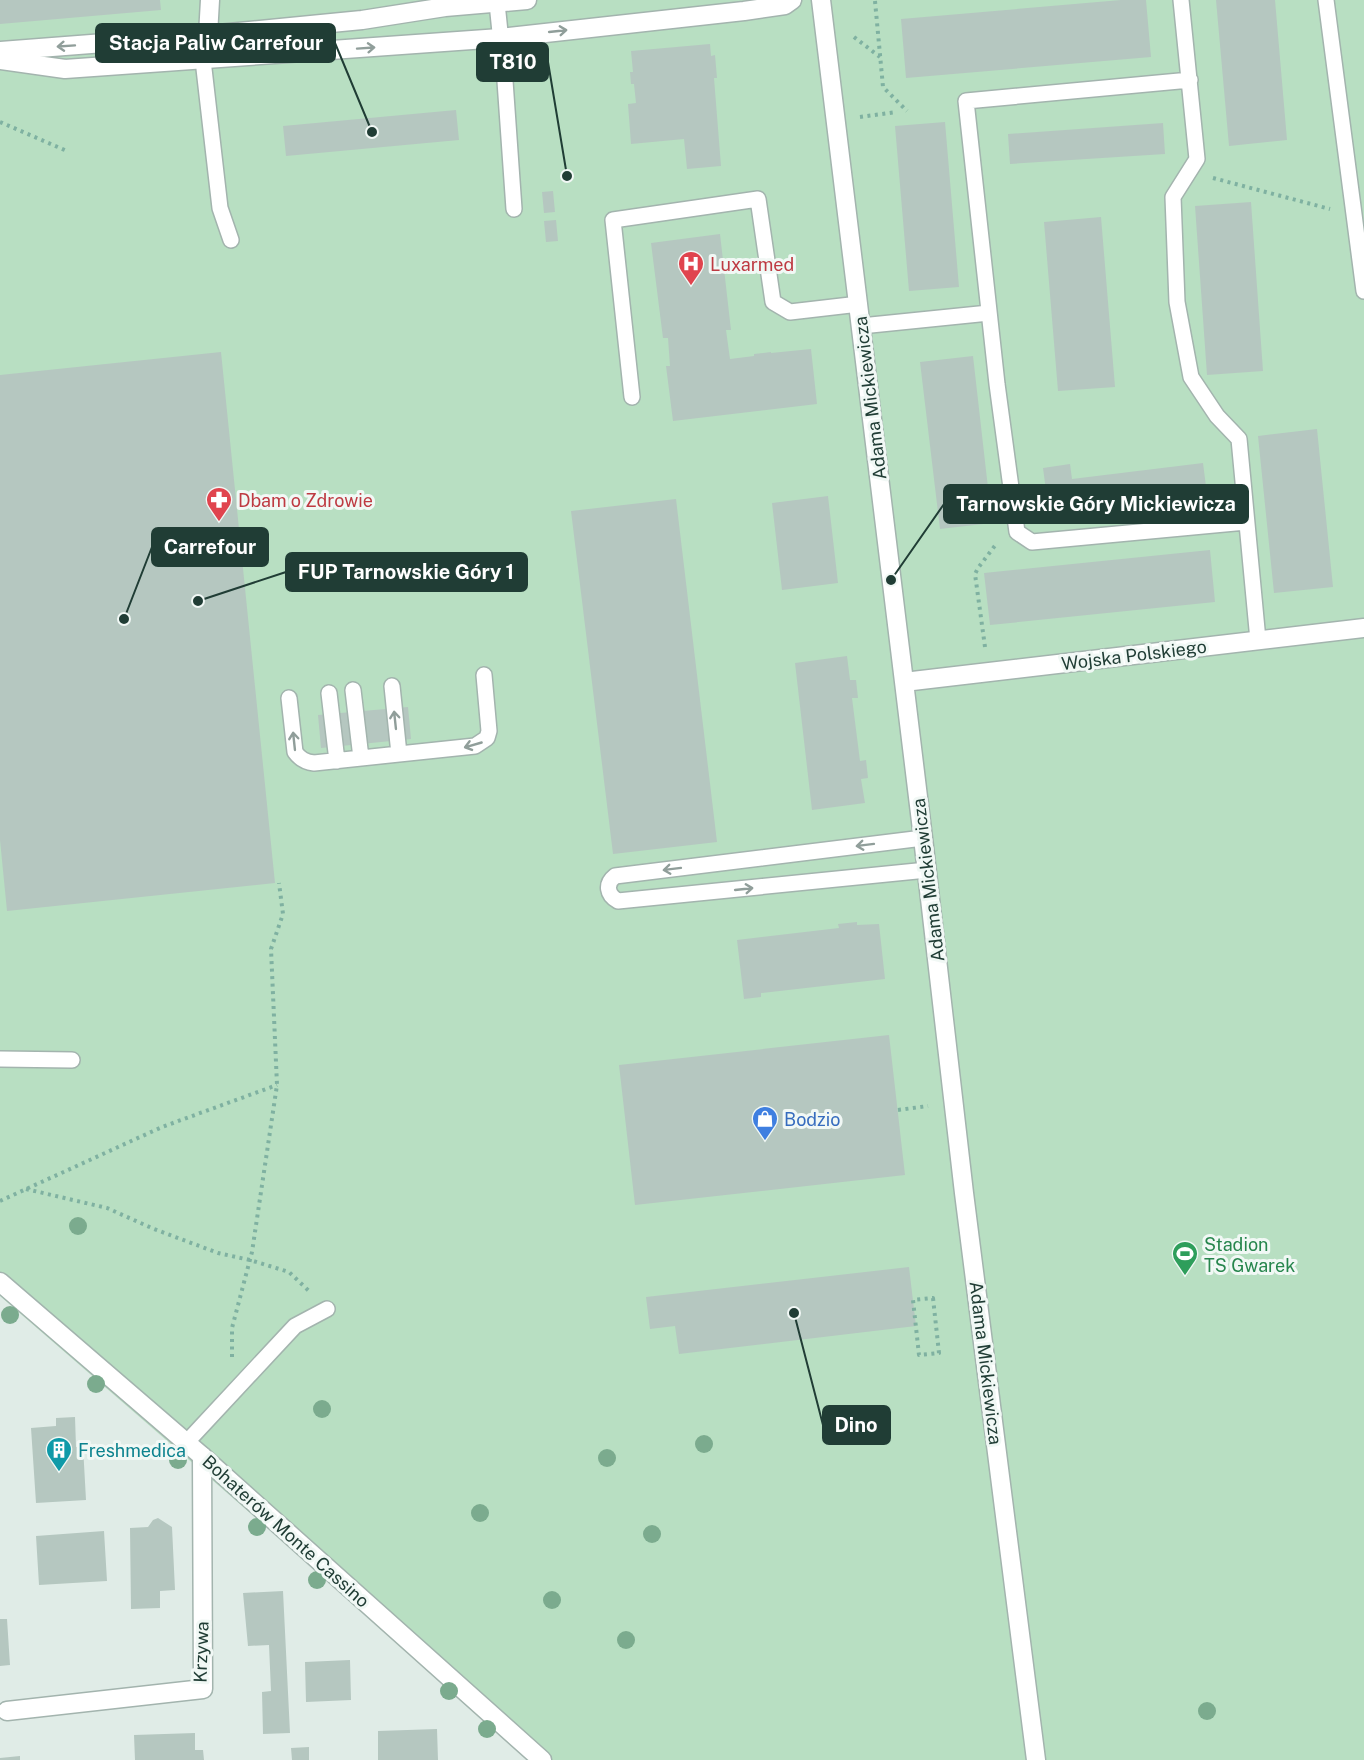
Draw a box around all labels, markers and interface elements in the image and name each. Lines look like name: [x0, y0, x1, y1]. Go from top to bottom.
callout: Stacja Paliw Carrefour: [96, 24, 335, 62]
one-way arrow: [548, 26, 568, 37]
text: Stacja Paliw Carrefour: [109, 31, 323, 55]
one-way arrow: [56, 41, 76, 52]
one-way arrow: [355, 43, 375, 54]
callout: T810: [477, 43, 548, 81]
text: T810: [489, 50, 537, 74]
hospital icon: Luxarmed: [676, 249, 706, 287]
place label: Luxarmed: [710, 254, 794, 275]
street label: Adama Mickiewicza: [850, 315, 890, 481]
pharmacy icon: Dbam o Zdrowie: [204, 485, 234, 523]
callout: Tarnowskie Góry Mickiewicza: [944, 485, 1248, 523]
place label: Dbam o Zdrowie: [238, 490, 373, 511]
text: Tarnowskie Góry Mickiewicza: [956, 492, 1236, 516]
callout: Carrefour: [152, 528, 268, 566]
text: Carrefour: [164, 535, 256, 559]
callout: FUP Tarnowskie Góry 1: [286, 553, 527, 591]
text: FUP Tarnowskie Góry 1: [298, 560, 514, 584]
street label: Wojska Polskiego: [1060, 636, 1208, 674]
one-way arrow: [389, 711, 400, 731]
one-way arrow: [288, 731, 299, 751]
one-way arrow: [464, 740, 483, 751]
street label: Adama Mickiewicza: [908, 797, 948, 963]
one-way arrow: [856, 840, 876, 851]
one-way arrow: [662, 863, 682, 874]
one-way arrow: [733, 883, 753, 894]
shop icon: Bodzio: [750, 1104, 780, 1142]
place label: Bodzio: [784, 1109, 840, 1130]
place label: Stadion TS Gwarek: [1204, 1234, 1295, 1276]
sports icon: Stadion TS Gwarek: [1170, 1239, 1200, 1277]
street label: Adama Mickiewicza: [966, 1280, 1006, 1446]
callout: Dino: [823, 1406, 890, 1444]
text: Dino: [834, 1413, 878, 1437]
building icon: Freshmedica: [44, 1435, 74, 1473]
place label: Freshmedica: [78, 1440, 186, 1461]
street label: Bohaterów Monte Cassino: [198, 1451, 374, 1611]
street label: Krzywa: [189, 1621, 213, 1683]

